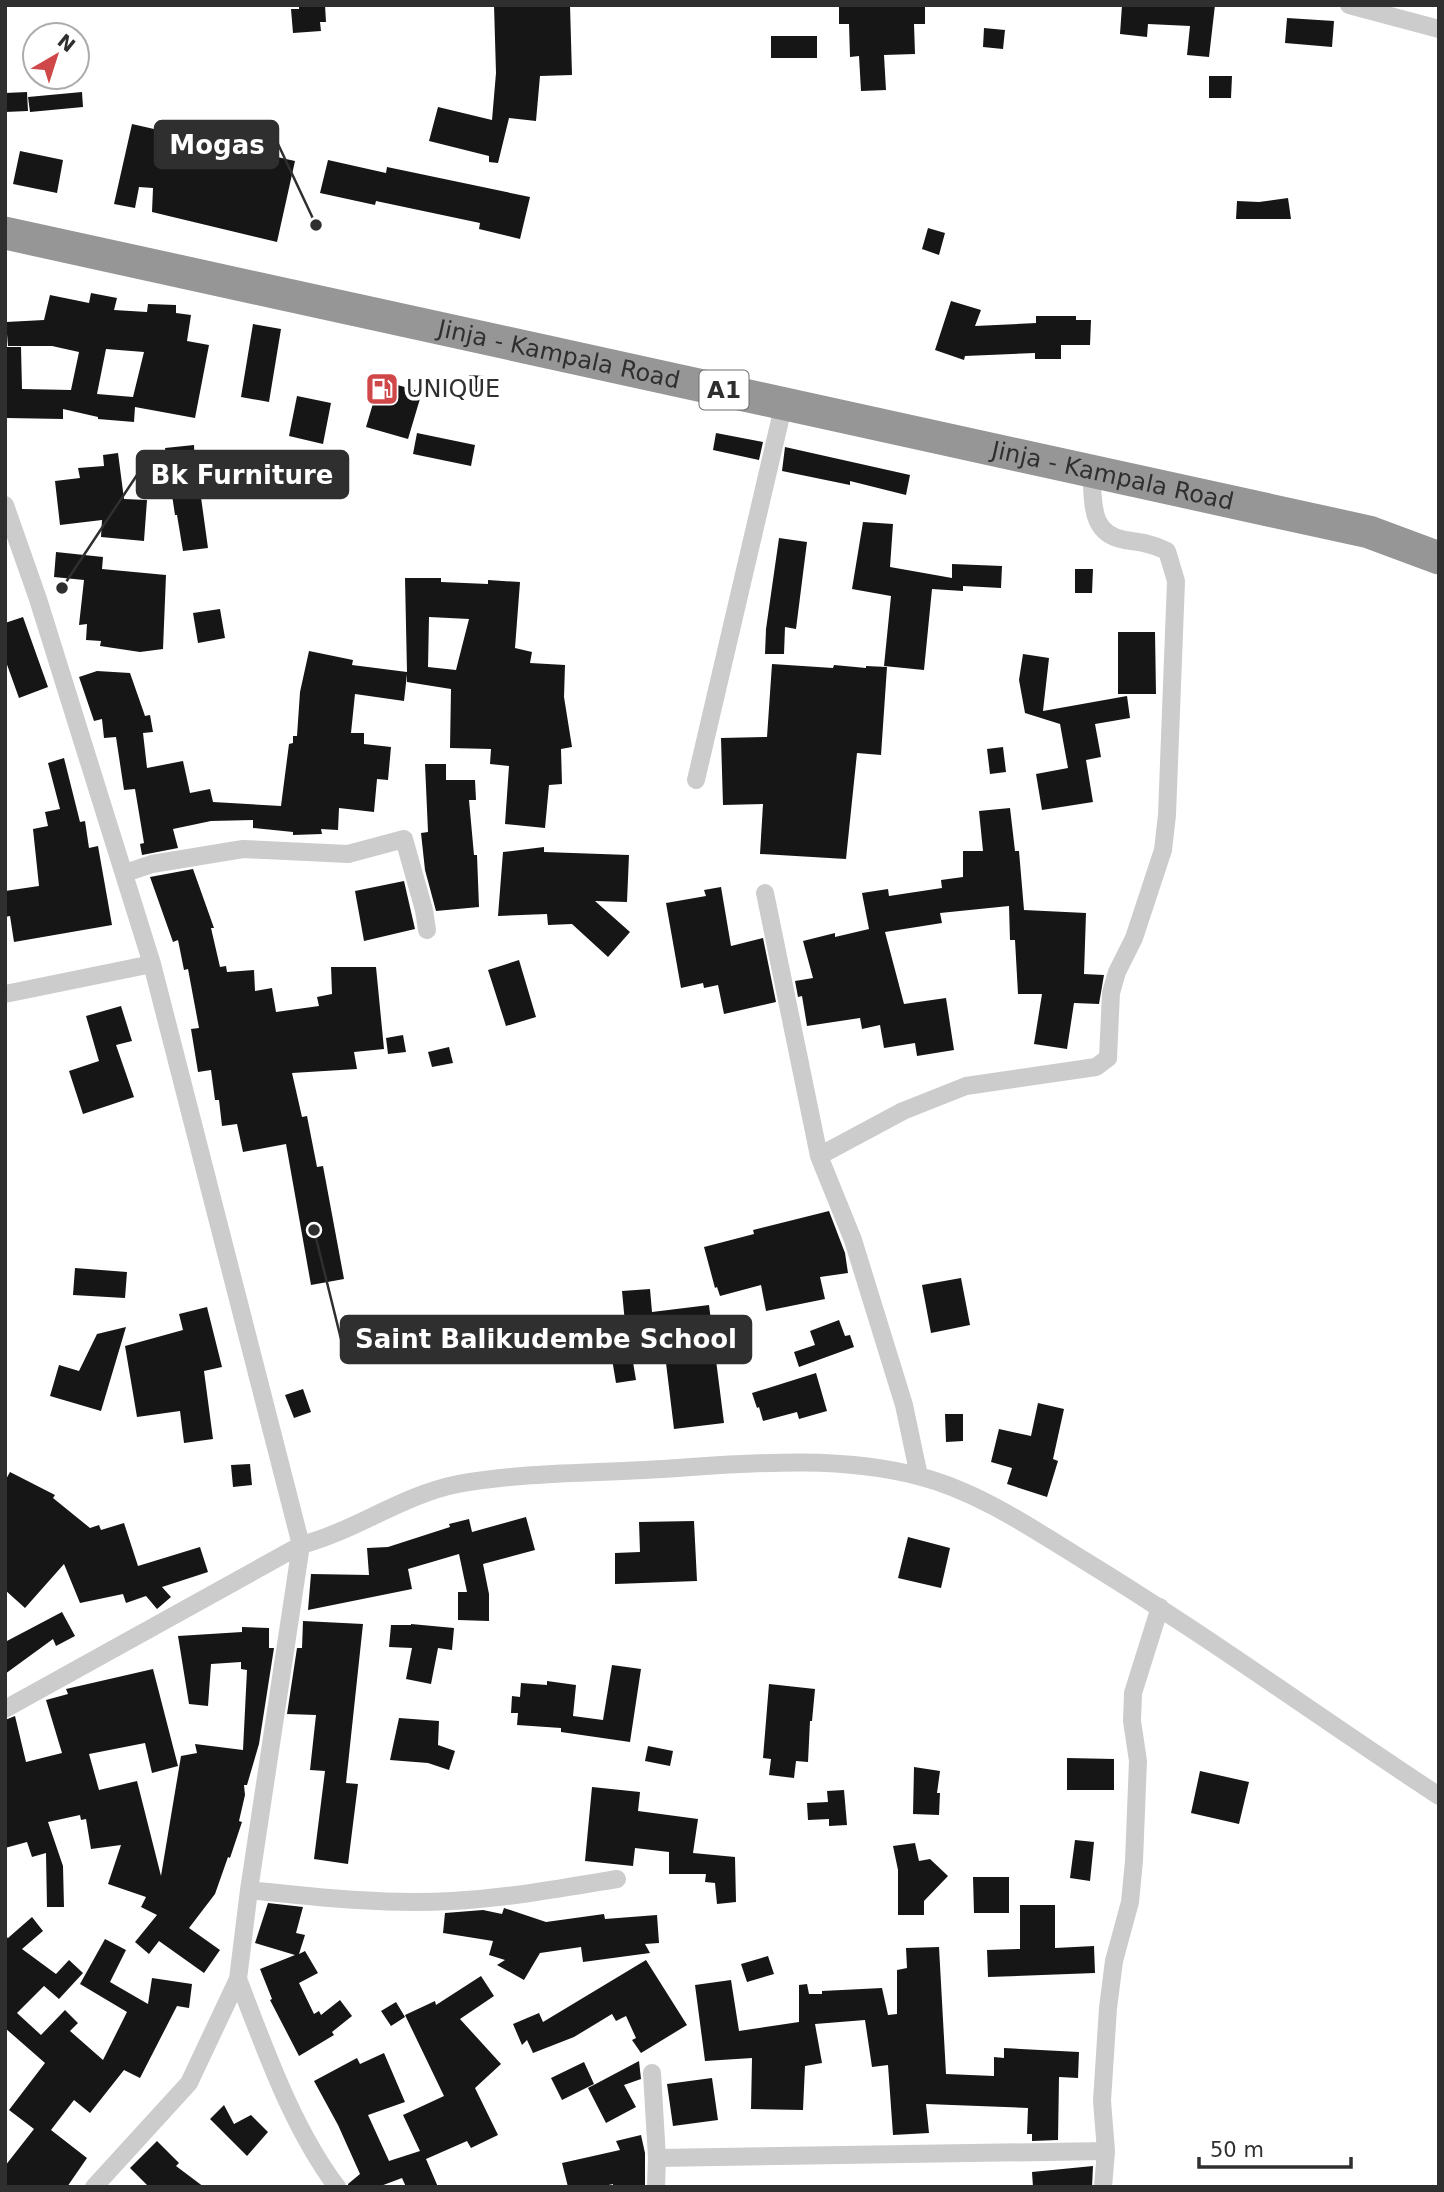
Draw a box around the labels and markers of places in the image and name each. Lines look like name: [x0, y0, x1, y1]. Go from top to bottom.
callout: Mogas: [155, 121, 278, 168]
fuel station icon: UNIQUE: [363, 370, 401, 408]
place label: UNIQUE: [406, 375, 500, 403]
callout: Bk Furniture: [137, 451, 348, 498]
callout: Saint Balikudembe School: [341, 1316, 751, 1363]

